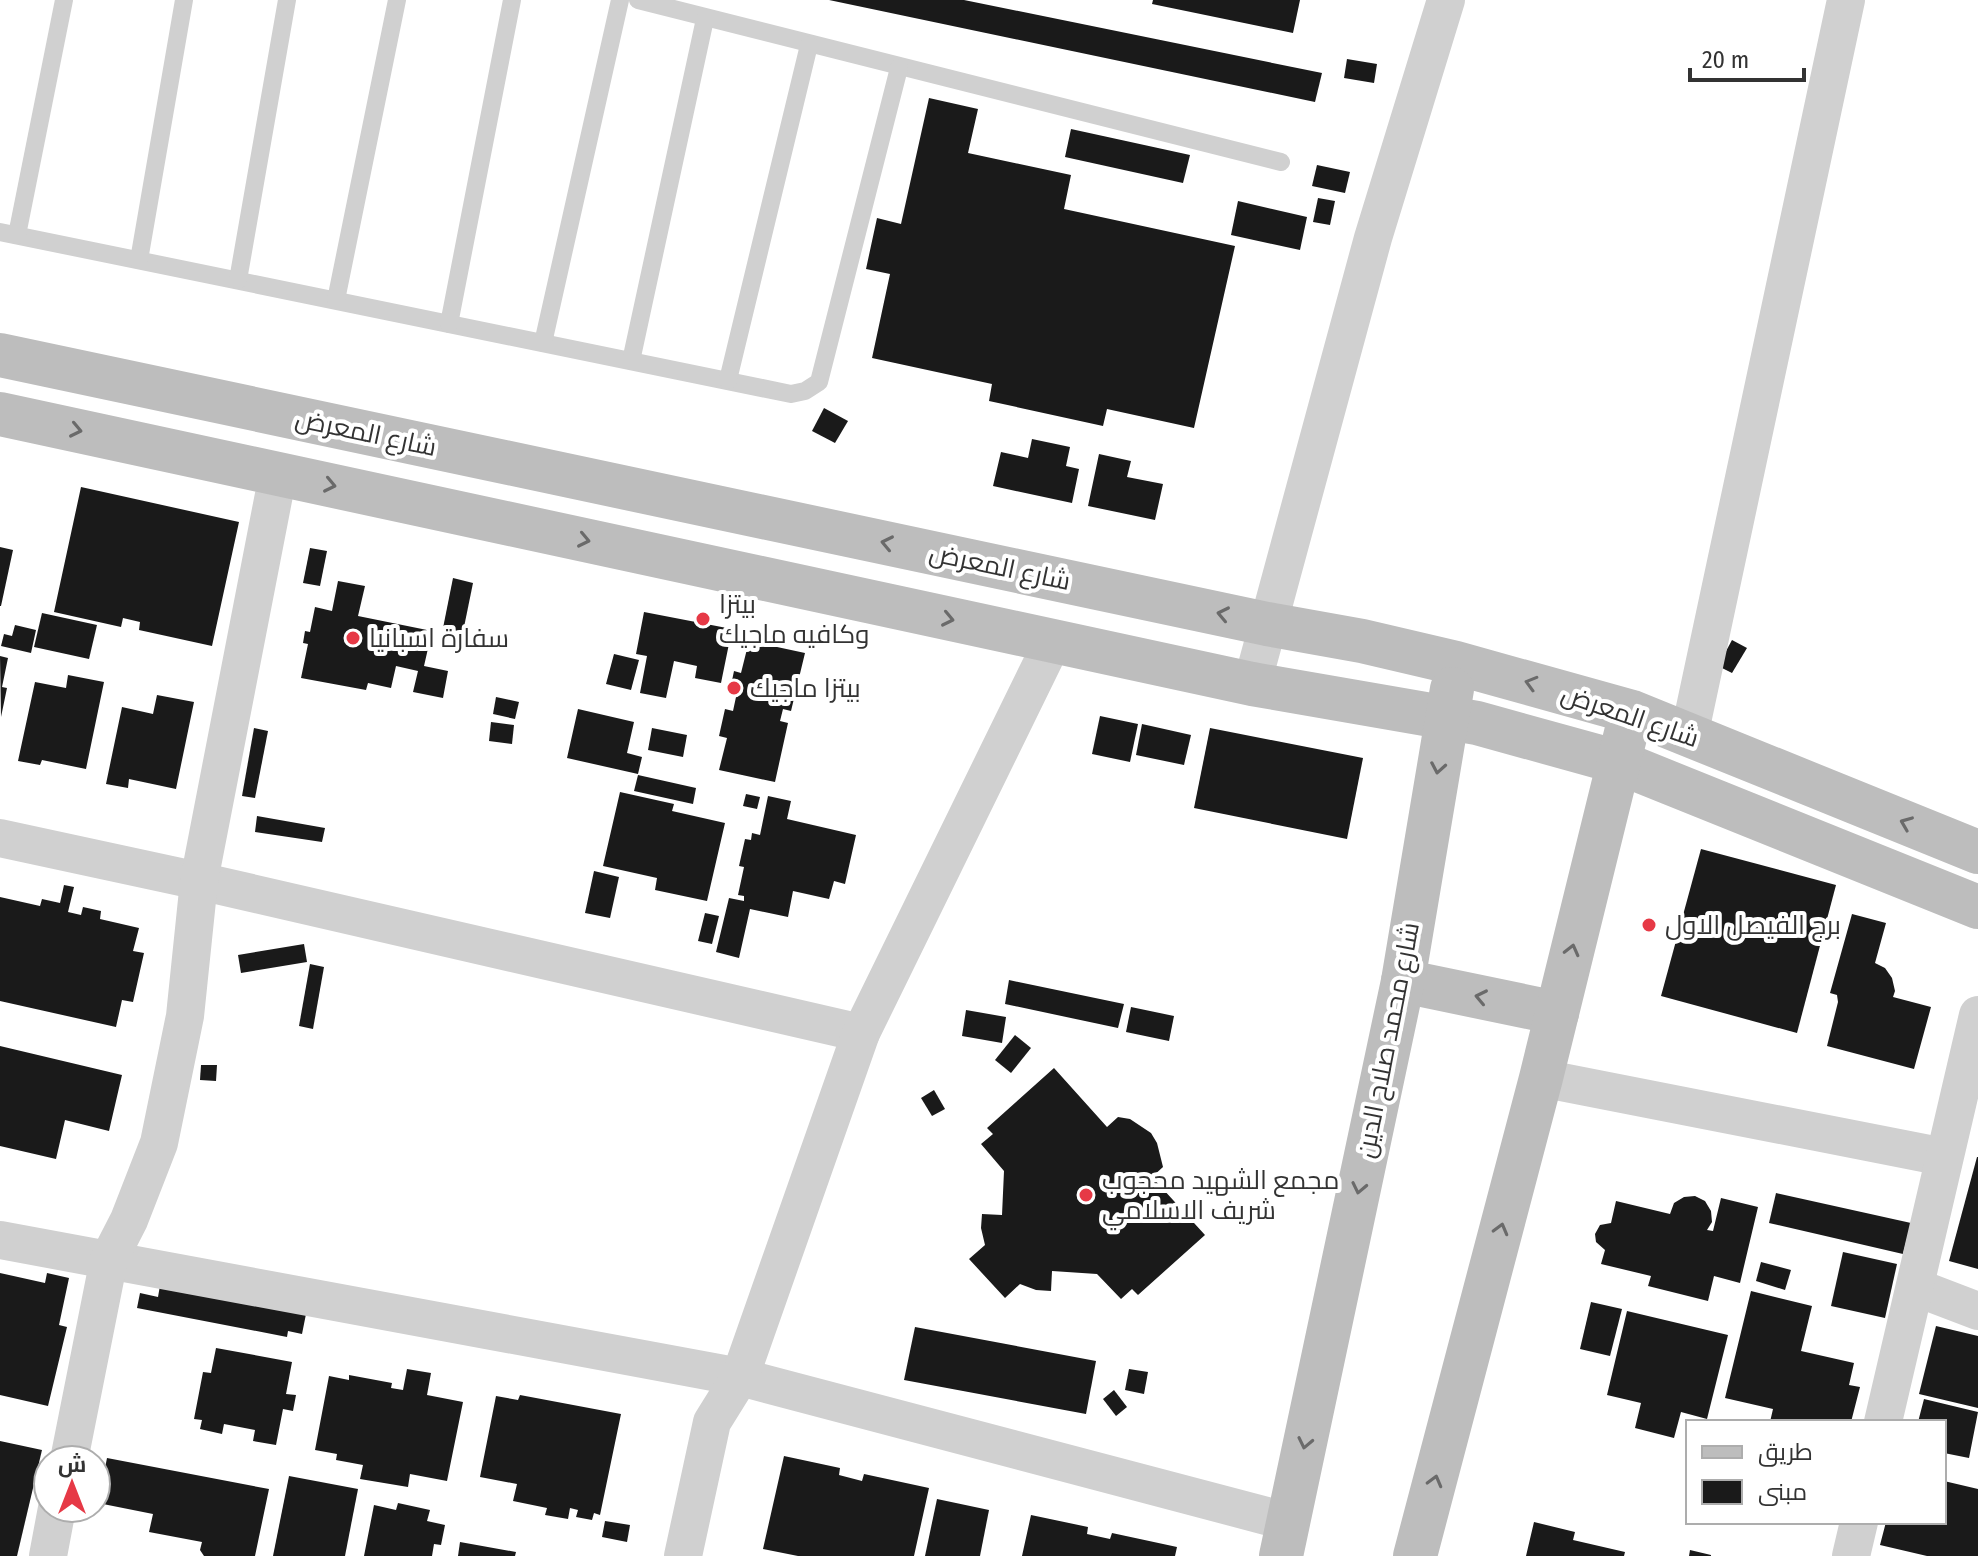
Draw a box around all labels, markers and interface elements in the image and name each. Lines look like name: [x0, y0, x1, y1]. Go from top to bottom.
scale bar: [1690, 32, 1804, 82]
text: 20 m: [1702, 46, 1749, 74]
street label: شارع المعرض: [292, 403, 439, 464]
one-way arrow: [69, 421, 83, 438]
one-way arrow: [323, 476, 337, 493]
one-way arrow: [577, 531, 591, 548]
one-way arrow: [880, 535, 894, 552]
street label: شارع المعرض: [926, 537, 1073, 598]
place label: بيتزا وكافيه ماجيك: [719, 589, 869, 650]
one-way arrow: [1217, 606, 1231, 623]
marker: بيتزا وكافيه ماجيك: [694, 610, 712, 628]
one-way arrow: [941, 610, 954, 627]
place label: سفارة اسبانيا: [369, 623, 509, 654]
marker: سفارة اسبانيا: [344, 629, 362, 647]
place label: بيتزا ماجيك: [750, 673, 861, 704]
one-way arrow: [1525, 676, 1539, 692]
street label: شارع المعرض: [1557, 678, 1703, 755]
marker: بيتزا ماجيك: [725, 679, 743, 697]
one-way arrow: [1430, 761, 1447, 774]
one-way arrow: [1900, 816, 1914, 832]
place label: برج الفيصل الاول: [1665, 910, 1841, 942]
marker: برج الفيصل الاول: [1640, 916, 1658, 934]
street label: شارع محمد صلاح الدين: [1350, 919, 1427, 1161]
one-way arrow: [1563, 944, 1580, 958]
one-way arrow: [1475, 989, 1488, 1006]
place label: مجمع الشهيد محجوب شريف الاسلامي: [1102, 1165, 1339, 1231]
one-way arrow: [1351, 1181, 1368, 1194]
marker: مجمع الشهيد محجوب شريف الاسلامي: [1077, 1186, 1095, 1204]
one-way arrow: [1492, 1223, 1509, 1237]
legend: [1686, 1420, 1946, 1524]
one-way arrow: [1297, 1435, 1314, 1449]
text: طريق: [1758, 1438, 1813, 1467]
north arrow: [32, 1444, 112, 1524]
text: ش: [58, 1451, 86, 1478]
one-way arrow: [1426, 1474, 1442, 1488]
text: مبنى: [1758, 1478, 1807, 1506]

